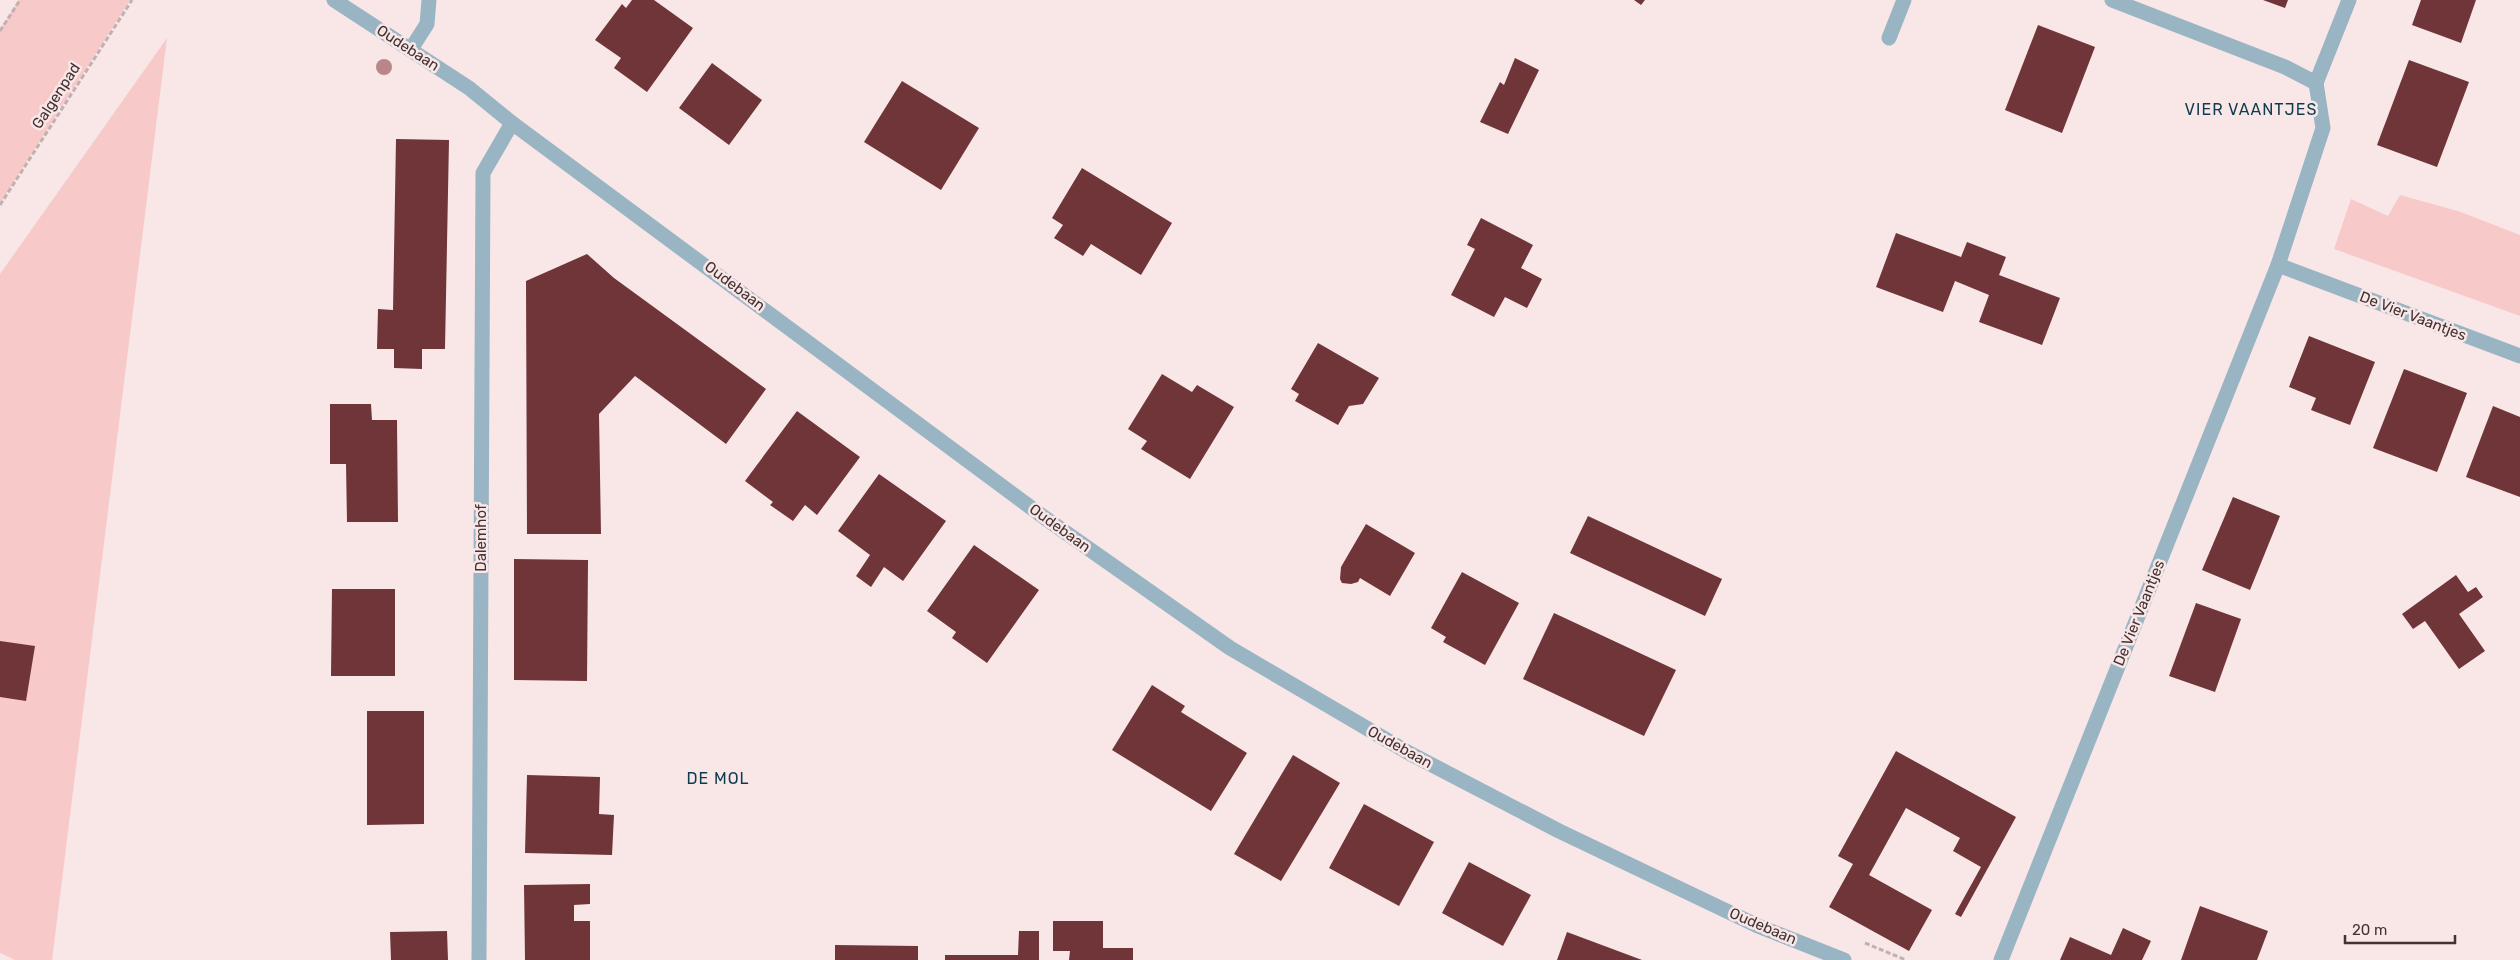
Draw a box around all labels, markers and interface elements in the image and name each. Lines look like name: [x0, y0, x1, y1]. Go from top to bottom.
street label: Oudebaan: [373, 21, 443, 75]
street label: Galgenpad: [28, 60, 84, 132]
district label: VIER VAANTJES: [2185, 100, 2317, 119]
street label: Oudebaan: [701, 257, 769, 315]
street label: De Vier Vaantjes: [2357, 287, 2469, 345]
street label: Oudebaan: [1026, 500, 1094, 556]
street label: Dalemhof: [472, 504, 490, 572]
street label: De Vier Vaantjes: [2110, 557, 2169, 669]
street label: Oudebaan: [1365, 722, 1435, 772]
district label: DE MOL: [686, 769, 750, 788]
street label: Oudebaan: [1727, 904, 1799, 948]
scale bar: [2345, 912, 2455, 944]
text: 20 m: [2352, 921, 2387, 939]

